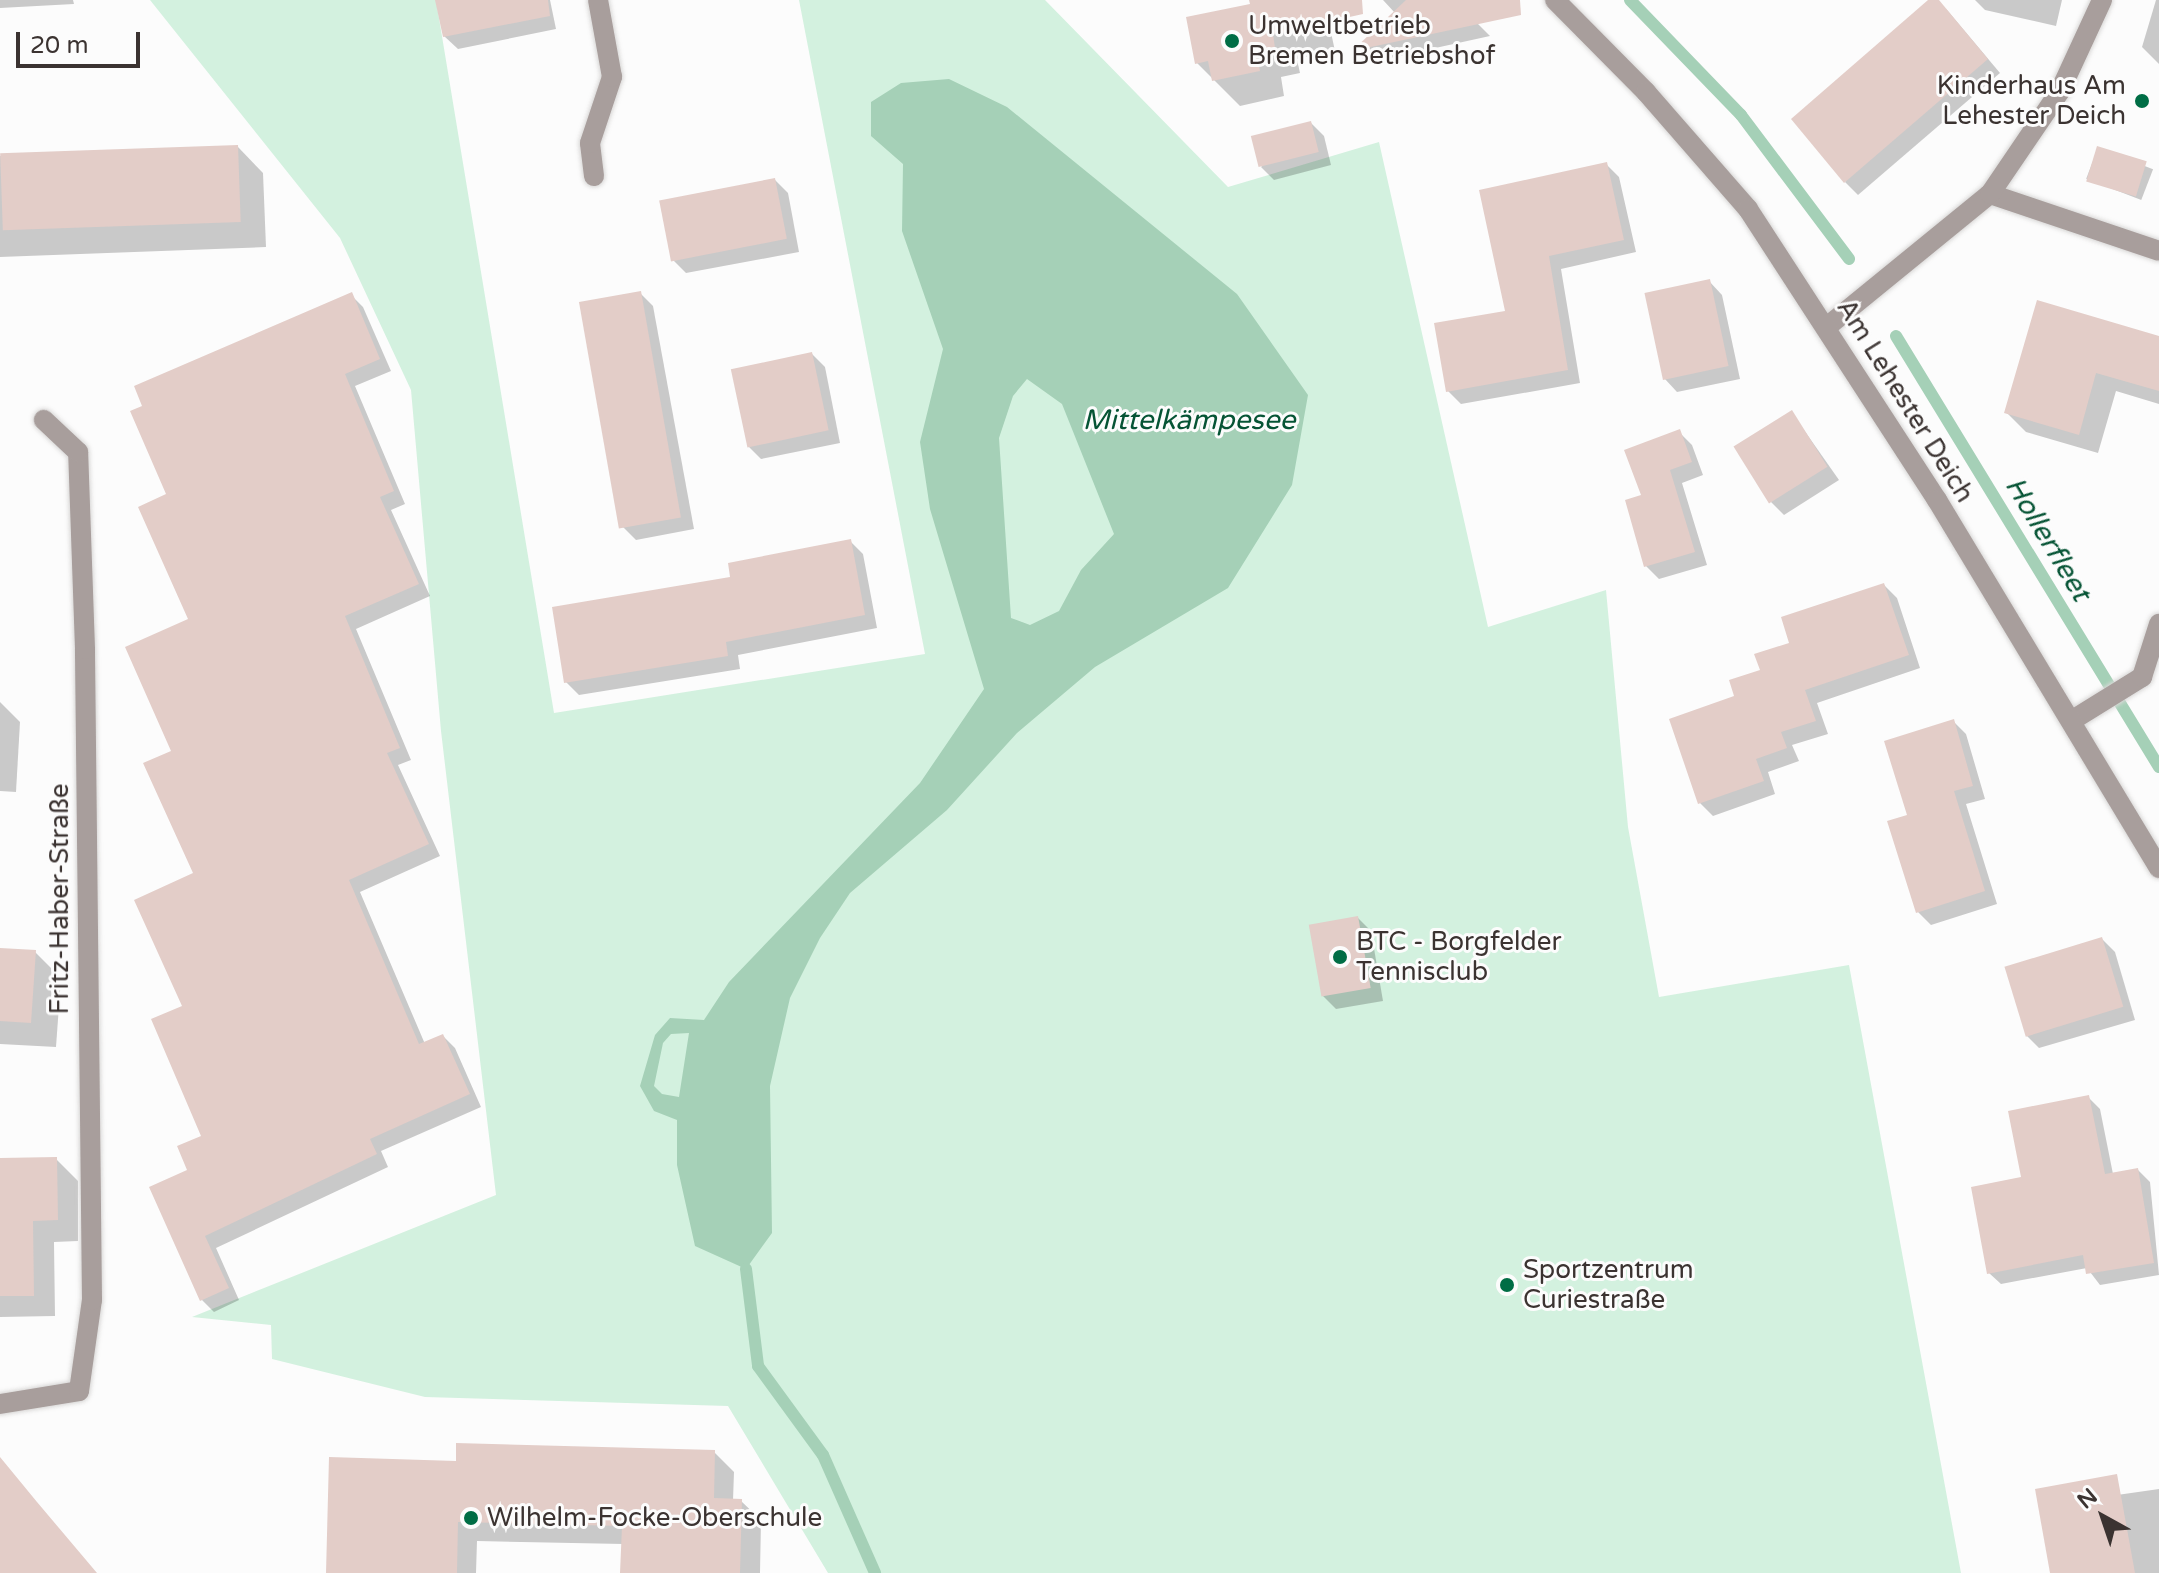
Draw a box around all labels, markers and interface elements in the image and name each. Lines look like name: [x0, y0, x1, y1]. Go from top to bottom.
place label: Umweltbetrieb Bremen Betriebshof: [1248, 10, 1495, 72]
scale bar: [20, 16, 144, 66]
text: 20 m: [30, 31, 88, 60]
marker: Umweltbetrieb Bremen Betriebshof: [1223, 32, 1241, 50]
place label: Kinderhaus Am Lehester Deich: [1937, 70, 2126, 132]
marker: Kinderhaus Am Lehester Deich: [2133, 92, 2151, 110]
street label: Am Lehester Deich: [1830, 294, 1980, 508]
water label: Mittelkämpesee: [1083, 403, 1295, 437]
water label: Hollerfleet: [1998, 471, 2098, 607]
street label: Fritz-Haber-Straße: [44, 784, 76, 1014]
place label: BTC - Borgfelder Tennisclub: [1356, 926, 1561, 988]
marker: BTC - Borgfelder Tennisclub: [1331, 948, 1349, 966]
place label: Sportzentrum Curiestraße: [1523, 1254, 1694, 1316]
marker: Sportzentrum Curiestraße: [1498, 1276, 1516, 1294]
north arrow: [2063, 1477, 2143, 1557]
text: N: [2072, 1483, 2103, 1514]
place label: Wilhelm-Focke-Oberschule: [487, 1502, 822, 1534]
marker: Wilhelm-Focke-Oberschule: [462, 1509, 480, 1527]

